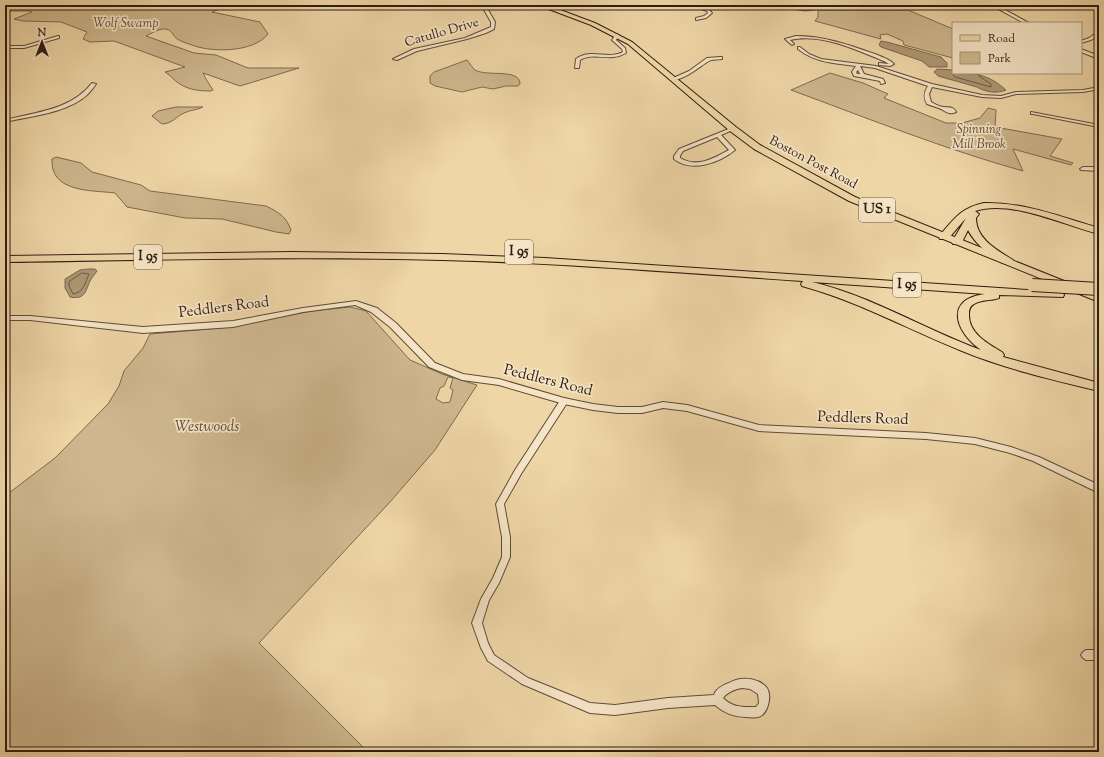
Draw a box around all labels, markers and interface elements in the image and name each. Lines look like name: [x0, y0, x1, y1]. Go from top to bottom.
street label: Catullo Drive: [403, 14, 481, 52]
park label: Wolf Swamp: [93, 15, 159, 33]
north arrow: [22, 22, 62, 62]
legend: [952, 22, 1082, 74]
text: N: [37, 25, 47, 41]
text: Road: [988, 30, 1015, 48]
text: Park: [988, 50, 1011, 68]
park label: Spinning Mill Brook: [952, 121, 1006, 154]
street label: Boston Post Road: [766, 132, 861, 194]
road number: US 1: [859, 198, 895, 222]
road number: I 95: [505, 240, 533, 264]
road number: I 95: [134, 245, 162, 269]
road number: I 95: [893, 273, 921, 297]
street label: Peddlers Road: [178, 292, 271, 324]
street label: Peddlers Road: [501, 360, 595, 402]
street label: Peddlers Road: [817, 407, 909, 431]
park label: Westwoods: [175, 417, 239, 438]

